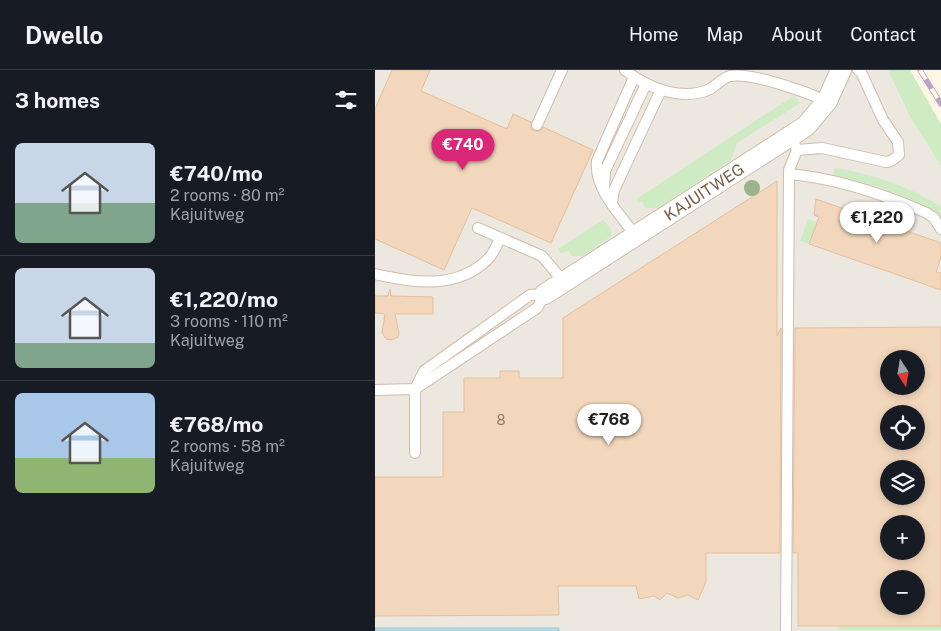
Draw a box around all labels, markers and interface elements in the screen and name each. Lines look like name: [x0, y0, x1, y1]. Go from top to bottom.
text: Dwello: [25, 21, 103, 49]
text: Home: [629, 24, 679, 45]
text: Map: [707, 24, 743, 45]
text: About: [771, 24, 822, 45]
text: Contact: [850, 24, 916, 45]
icon: filters: [332, 86, 360, 114]
text: 3 homes: [15, 88, 100, 113]
pin: €740: [433, 128, 493, 171]
text: €740: [442, 135, 484, 154]
street label: KAJUITWEG: [661, 159, 748, 225]
text: €740/mo: [170, 161, 263, 186]
icon: home: [55, 163, 115, 223]
text: 2 rooms · 80 m²: [170, 186, 284, 205]
pin: €1,220: [836, 202, 918, 244]
text: Kajuitweg: [170, 205, 245, 224]
text: €1,220: [851, 208, 903, 227]
text: €1,220/mo: [170, 287, 278, 312]
icon: home: [55, 288, 115, 348]
text: 3 rooms · 110 m²: [170, 312, 288, 331]
text: Kajuitweg: [170, 331, 245, 350]
north arrow: [880, 350, 925, 395]
map controls: [880, 350, 925, 615]
pin: €768: [579, 404, 639, 446]
button: locate: [880, 405, 925, 450]
text: €768: [588, 410, 630, 429]
text: €768/mo: [170, 412, 263, 437]
house number: 8: [496, 412, 506, 428]
icon: home: [55, 413, 115, 473]
text: 2 rooms · 58 m²: [170, 437, 285, 456]
text: Kajuitweg: [170, 456, 245, 475]
button: layers: [880, 460, 925, 505]
button: +: [880, 515, 925, 560]
button: −: [880, 570, 925, 615]

